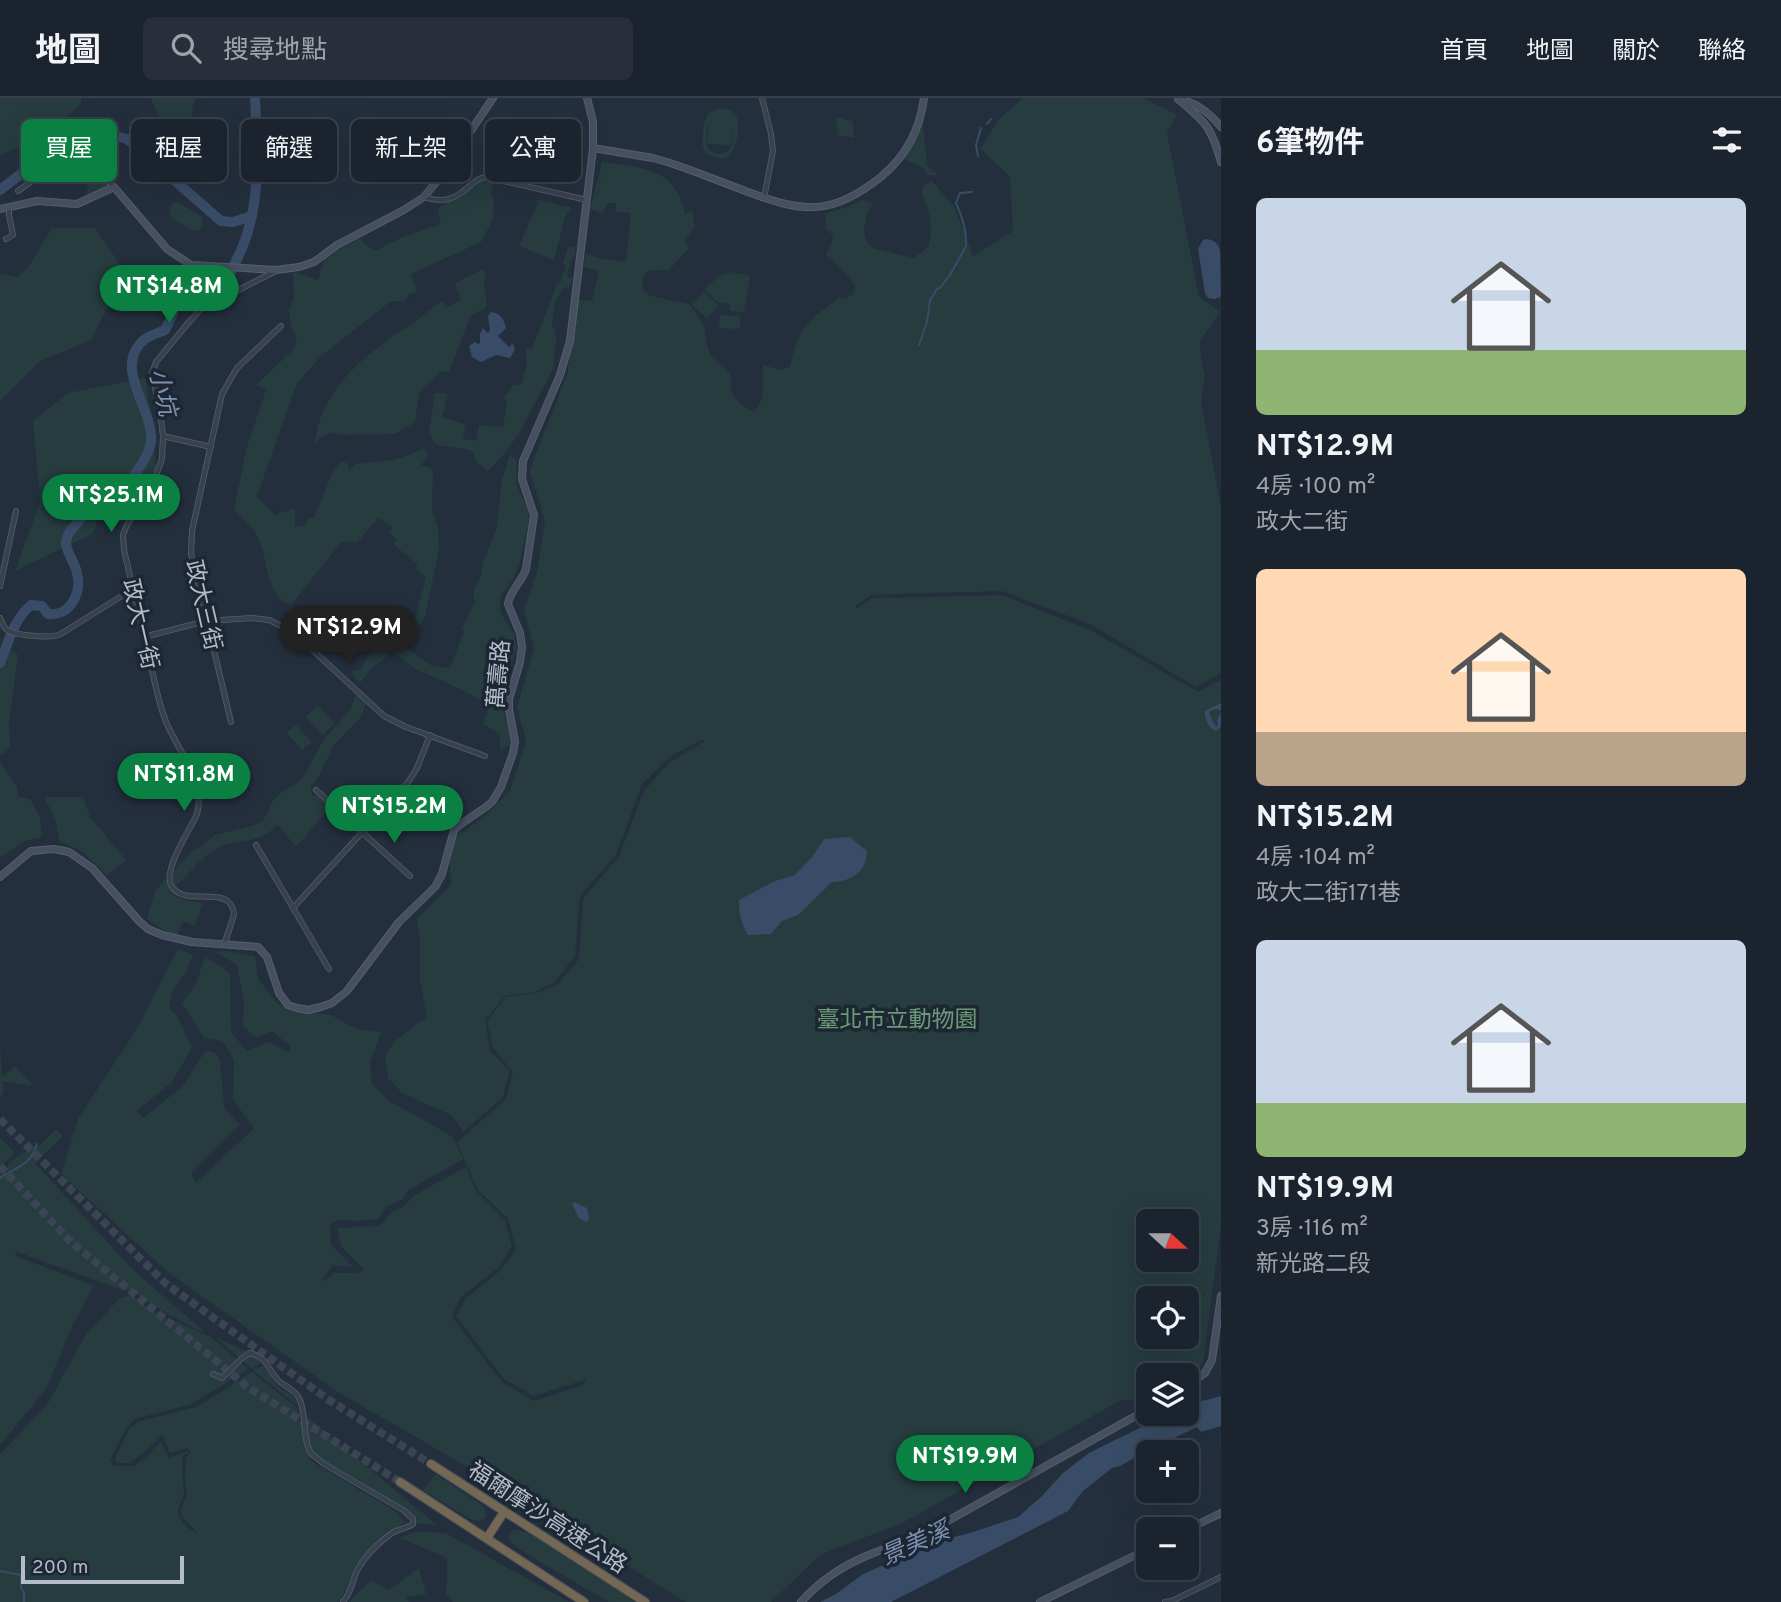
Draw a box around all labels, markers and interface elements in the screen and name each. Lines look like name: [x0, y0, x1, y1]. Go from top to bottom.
search box: [143, 17, 633, 80]
icon: search: [167, 29, 205, 67]
text: 地圖: [35, 32, 101, 74]
text: 搜尋地點: [223, 35, 327, 68]
text: 首頁: [1440, 37, 1488, 67]
text: 地圖: [1526, 37, 1574, 67]
text: 關於: [1612, 37, 1660, 67]
text: 聯絡: [1698, 37, 1746, 67]
chip: 買屋: [21, 119, 117, 182]
chip: 租屋: [131, 119, 227, 182]
chip: 篩選: [241, 119, 337, 182]
chip: 新上架: [351, 119, 471, 182]
chip: 公寓: [485, 119, 581, 182]
icon: filters: [1708, 121, 1746, 159]
text: 6筆物件: [1256, 126, 1364, 163]
icon: home: [1438, 243, 1564, 369]
pin: NT$14.8M: [97, 266, 241, 325]
text: NT$14.8M: [116, 273, 222, 302]
water label: 小坑: [141, 366, 182, 422]
text: NT$12.9M: [1256, 429, 1394, 466]
text: 4房 · 100 m²: [1256, 473, 1375, 502]
pin: NT$25.1M: [39, 474, 183, 534]
text: NT$25.1M: [58, 482, 164, 511]
text: 政大二街: [1256, 509, 1348, 538]
street label: 政大三街: [177, 557, 226, 654]
street label: 政大一街: [114, 576, 163, 673]
pin: NT$12.9M: [277, 606, 421, 666]
text: NT$12.9M: [296, 614, 402, 643]
icon: home: [1438, 614, 1564, 740]
street label: 萬壽路: [483, 639, 518, 710]
pin: NT$11.8M: [112, 754, 256, 813]
text: NT$11.8M: [133, 761, 235, 790]
pin: NT$15.2M: [322, 786, 466, 845]
text: NT$15.2M: [341, 793, 447, 822]
text: NT$15.2M: [1256, 800, 1394, 837]
text: 4房 · 104 m²: [1256, 844, 1375, 873]
text: 政大二街171巷: [1256, 880, 1400, 909]
icon: home: [1438, 985, 1564, 1111]
park label: 臺北市立動物園: [817, 1007, 978, 1036]
text: NT$19.9M: [1256, 1171, 1394, 1208]
north arrow: [1136, 1209, 1199, 1272]
map controls: [1136, 1209, 1199, 1580]
text: 3房 · 116 m²: [1256, 1215, 1368, 1244]
text: 新光路二段: [1256, 1251, 1371, 1280]
button: locate: [1136, 1286, 1199, 1349]
button: layers: [1136, 1363, 1199, 1426]
pin: NT$19.9M: [893, 1436, 1037, 1495]
button: +: [1136, 1440, 1199, 1503]
text: NT$19.9M: [912, 1443, 1018, 1472]
street label: 福爾摩沙高速公路: [462, 1457, 632, 1581]
water label: 景美溪: [877, 1515, 958, 1573]
button: −: [1136, 1517, 1199, 1580]
scale bar: [21, 1553, 184, 1585]
text: 200 m: [32, 1556, 88, 1580]

